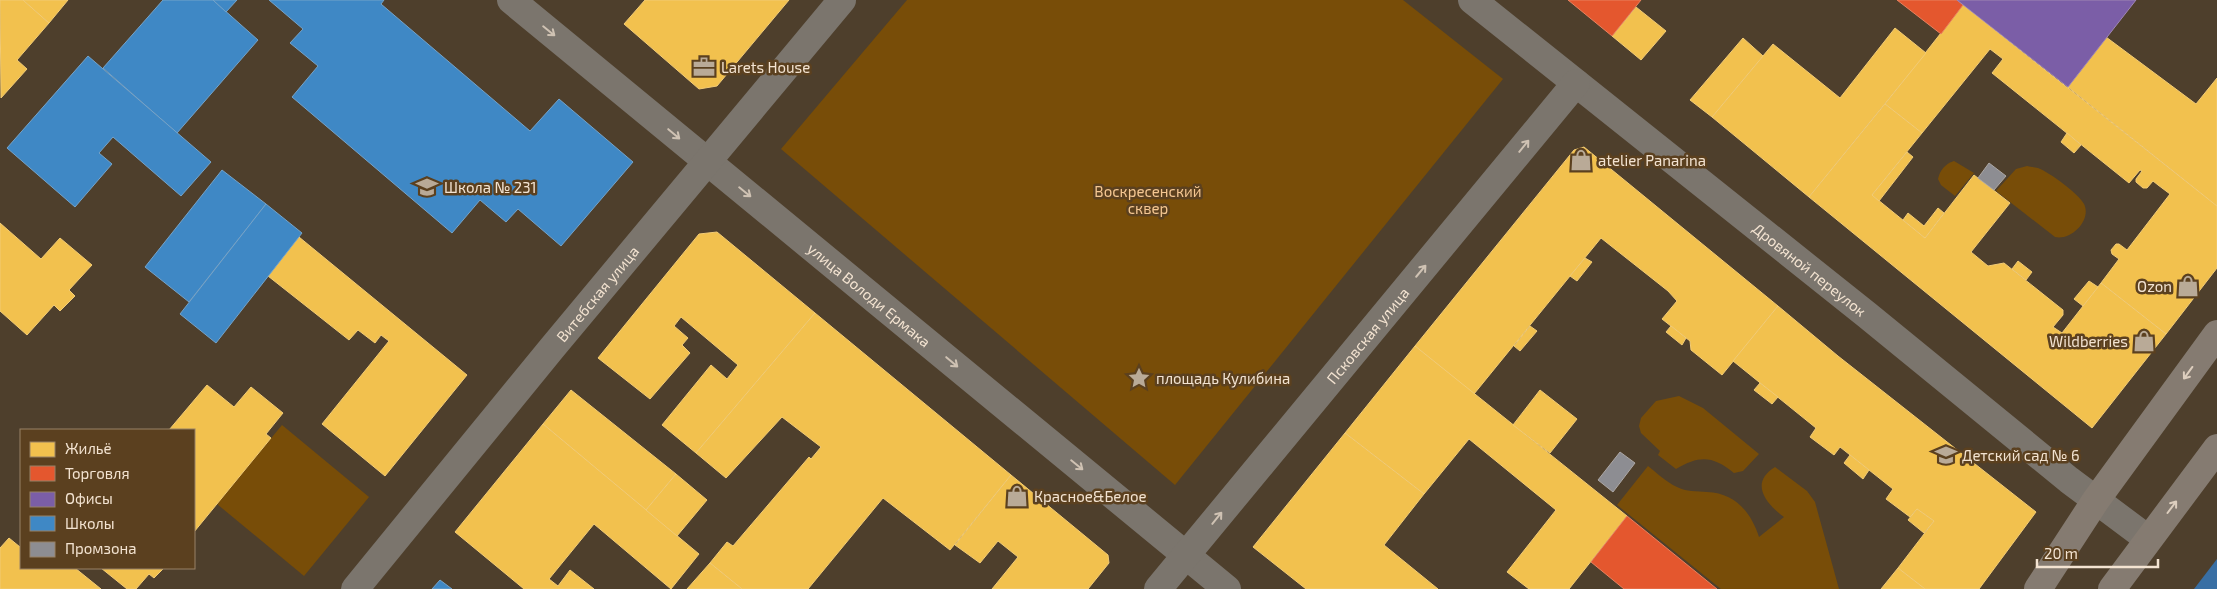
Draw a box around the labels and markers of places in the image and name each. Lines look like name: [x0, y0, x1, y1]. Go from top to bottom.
office icon: Larets House: [691, 54, 717, 80]
place label: Larets House: [721, 58, 810, 76]
shop icon: atelier Panarina: [1568, 147, 1594, 173]
place label: atelier Panarina: [1598, 151, 1706, 169]
school or university icon: Школа № 231: [414, 174, 440, 200]
place label: Школа № 231: [444, 178, 537, 196]
shop icon: Ozon: [2175, 273, 2201, 299]
place label: Ozon: [2137, 277, 2172, 295]
shop icon: Wildberries: [2131, 328, 2157, 354]
place label: Wildberries: [2049, 332, 2128, 350]
place icon: площадь Кулибина: [1126, 365, 1152, 391]
place label: площадь Кулибина: [1156, 369, 1290, 388]
school or university icon: Детский сад № 6: [1933, 442, 1959, 468]
place label: Детский сад № 6: [1962, 446, 2080, 464]
shop icon: Красное&Белое: [1004, 483, 1030, 509]
place label: Красное&Белое: [1034, 487, 1147, 505]

